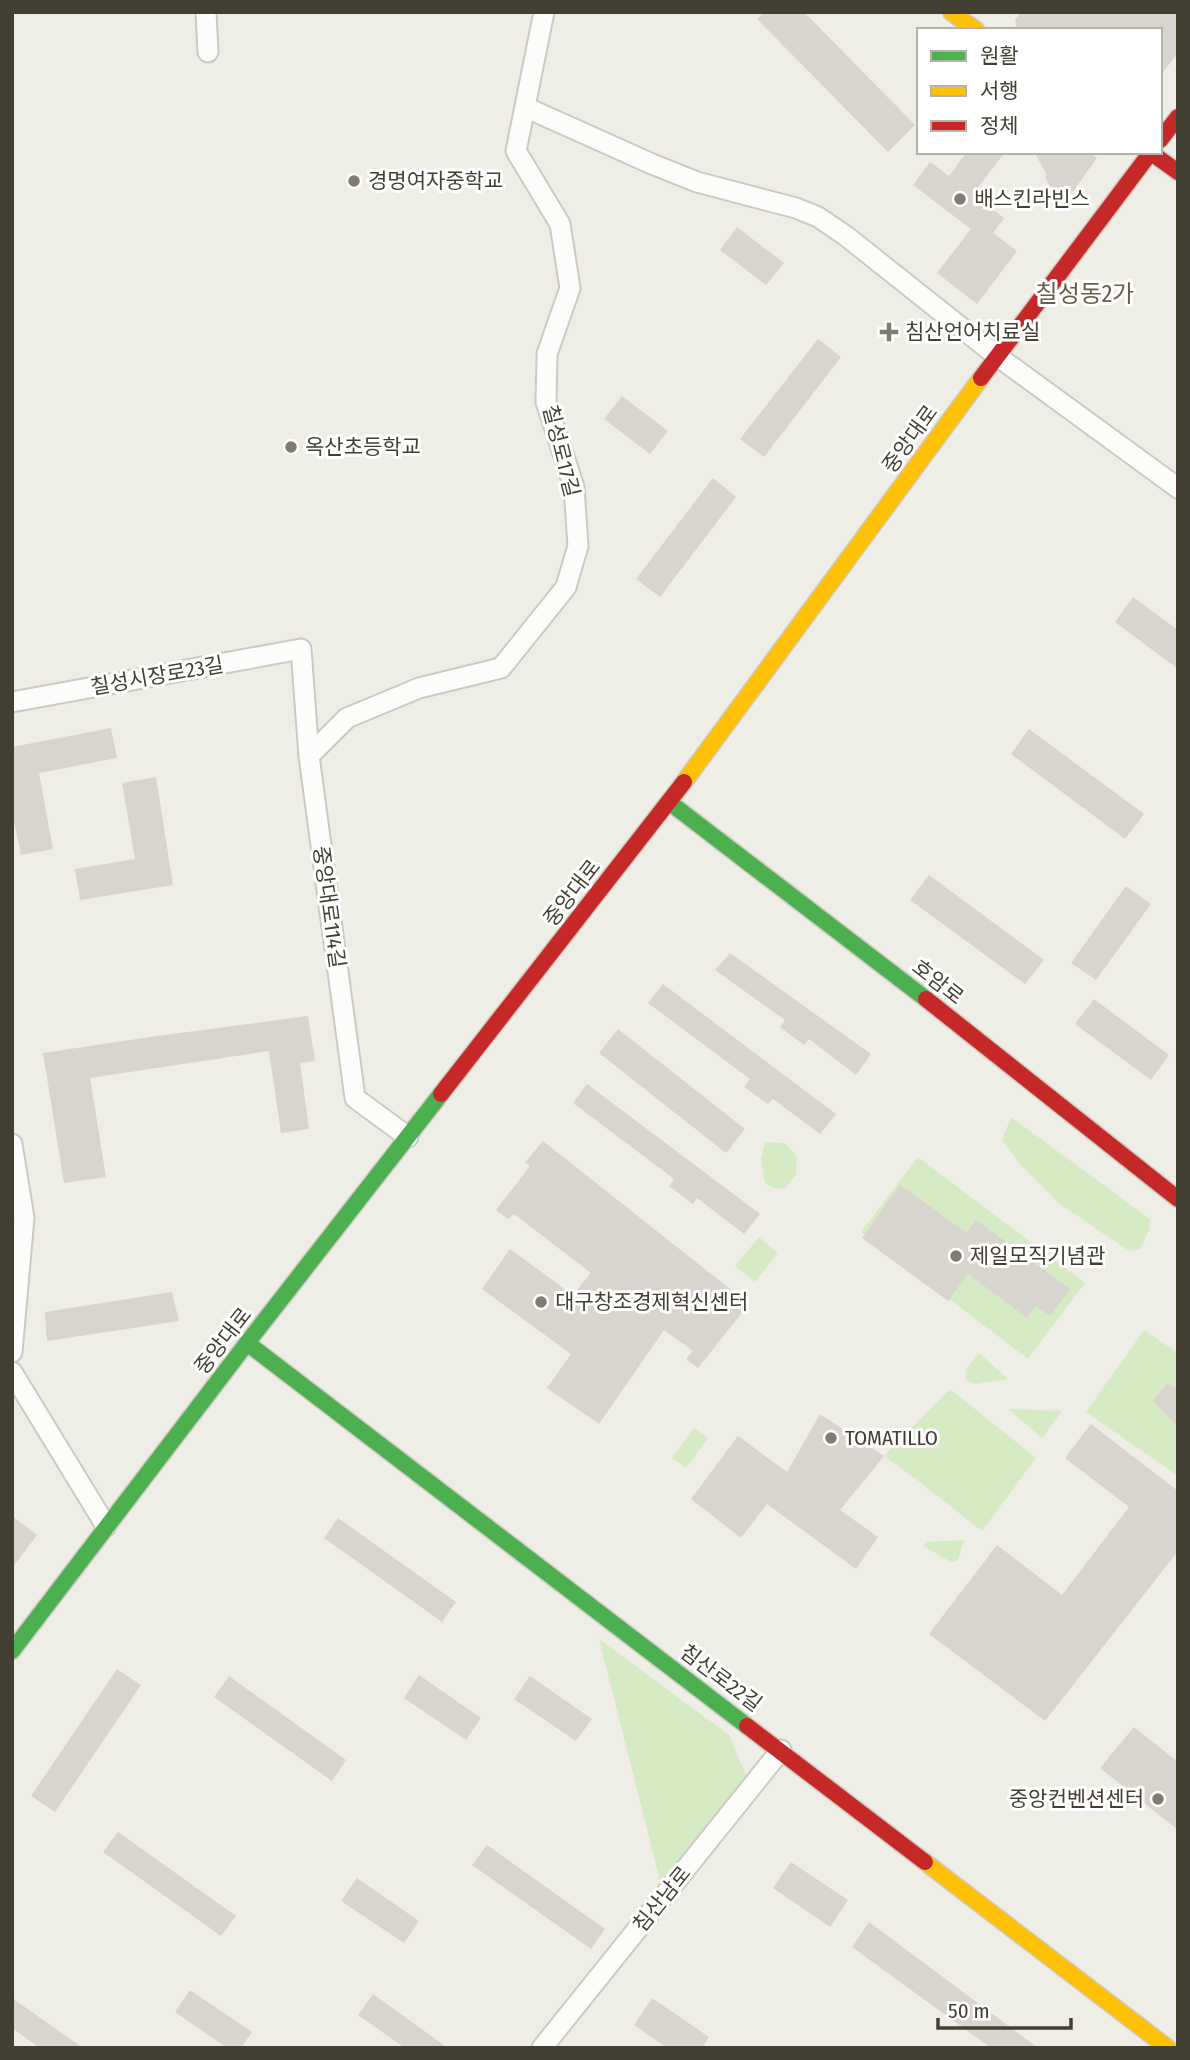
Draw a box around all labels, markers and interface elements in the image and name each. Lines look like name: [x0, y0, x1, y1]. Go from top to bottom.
legend: [917, 28, 1162, 154]
text: 원활: [980, 43, 1019, 69]
text: 서행: [980, 78, 1019, 104]
text: 정체: [980, 113, 1019, 139]
place label: 경명여자중학교: [368, 168, 503, 194]
marker: 경명여자중학교: [346, 173, 362, 189]
place label: 배스킨라빈스: [974, 186, 1090, 212]
marker: 배스킨라빈스: [952, 191, 968, 207]
district label: 칠성동2가: [1036, 280, 1134, 308]
place label: 침산언어치료실: [905, 319, 1040, 345]
marker: 침산언어치료실: [879, 322, 899, 342]
street label: 중앙대로: [877, 400, 943, 478]
street label: 칠성로17길: [537, 402, 585, 500]
place label: 옥산초등학교: [305, 434, 421, 460]
marker: 옥산초등학교: [283, 439, 299, 455]
street label: 칠성시장로23길: [88, 652, 226, 700]
street label: 중앙대로114길: [308, 844, 350, 970]
street label: 중앙대로: [538, 855, 606, 931]
street label: 호암로: [907, 954, 969, 1010]
place label: 제일모직기념관: [970, 1243, 1105, 1269]
marker: 제일모직기념관: [948, 1248, 964, 1264]
place label: 대구창조경제혁신센터: [555, 1289, 748, 1315]
marker: 대구창조경제혁신센터: [533, 1294, 549, 1310]
street label: 중앙대로: [189, 1303, 257, 1379]
place label: TOMATILLO: [845, 1425, 938, 1451]
marker: TOMATILLO: [823, 1430, 839, 1446]
street label: 침산로22길: [675, 1639, 767, 1717]
place label: 중앙컨벤션센터: [1009, 1786, 1144, 1812]
marker: 중앙컨벤션센터: [1150, 1791, 1166, 1807]
street label: 침산남로: [628, 1861, 696, 1937]
scale bar: [938, 1986, 1071, 2030]
text: 50 m: [948, 1998, 990, 2024]

